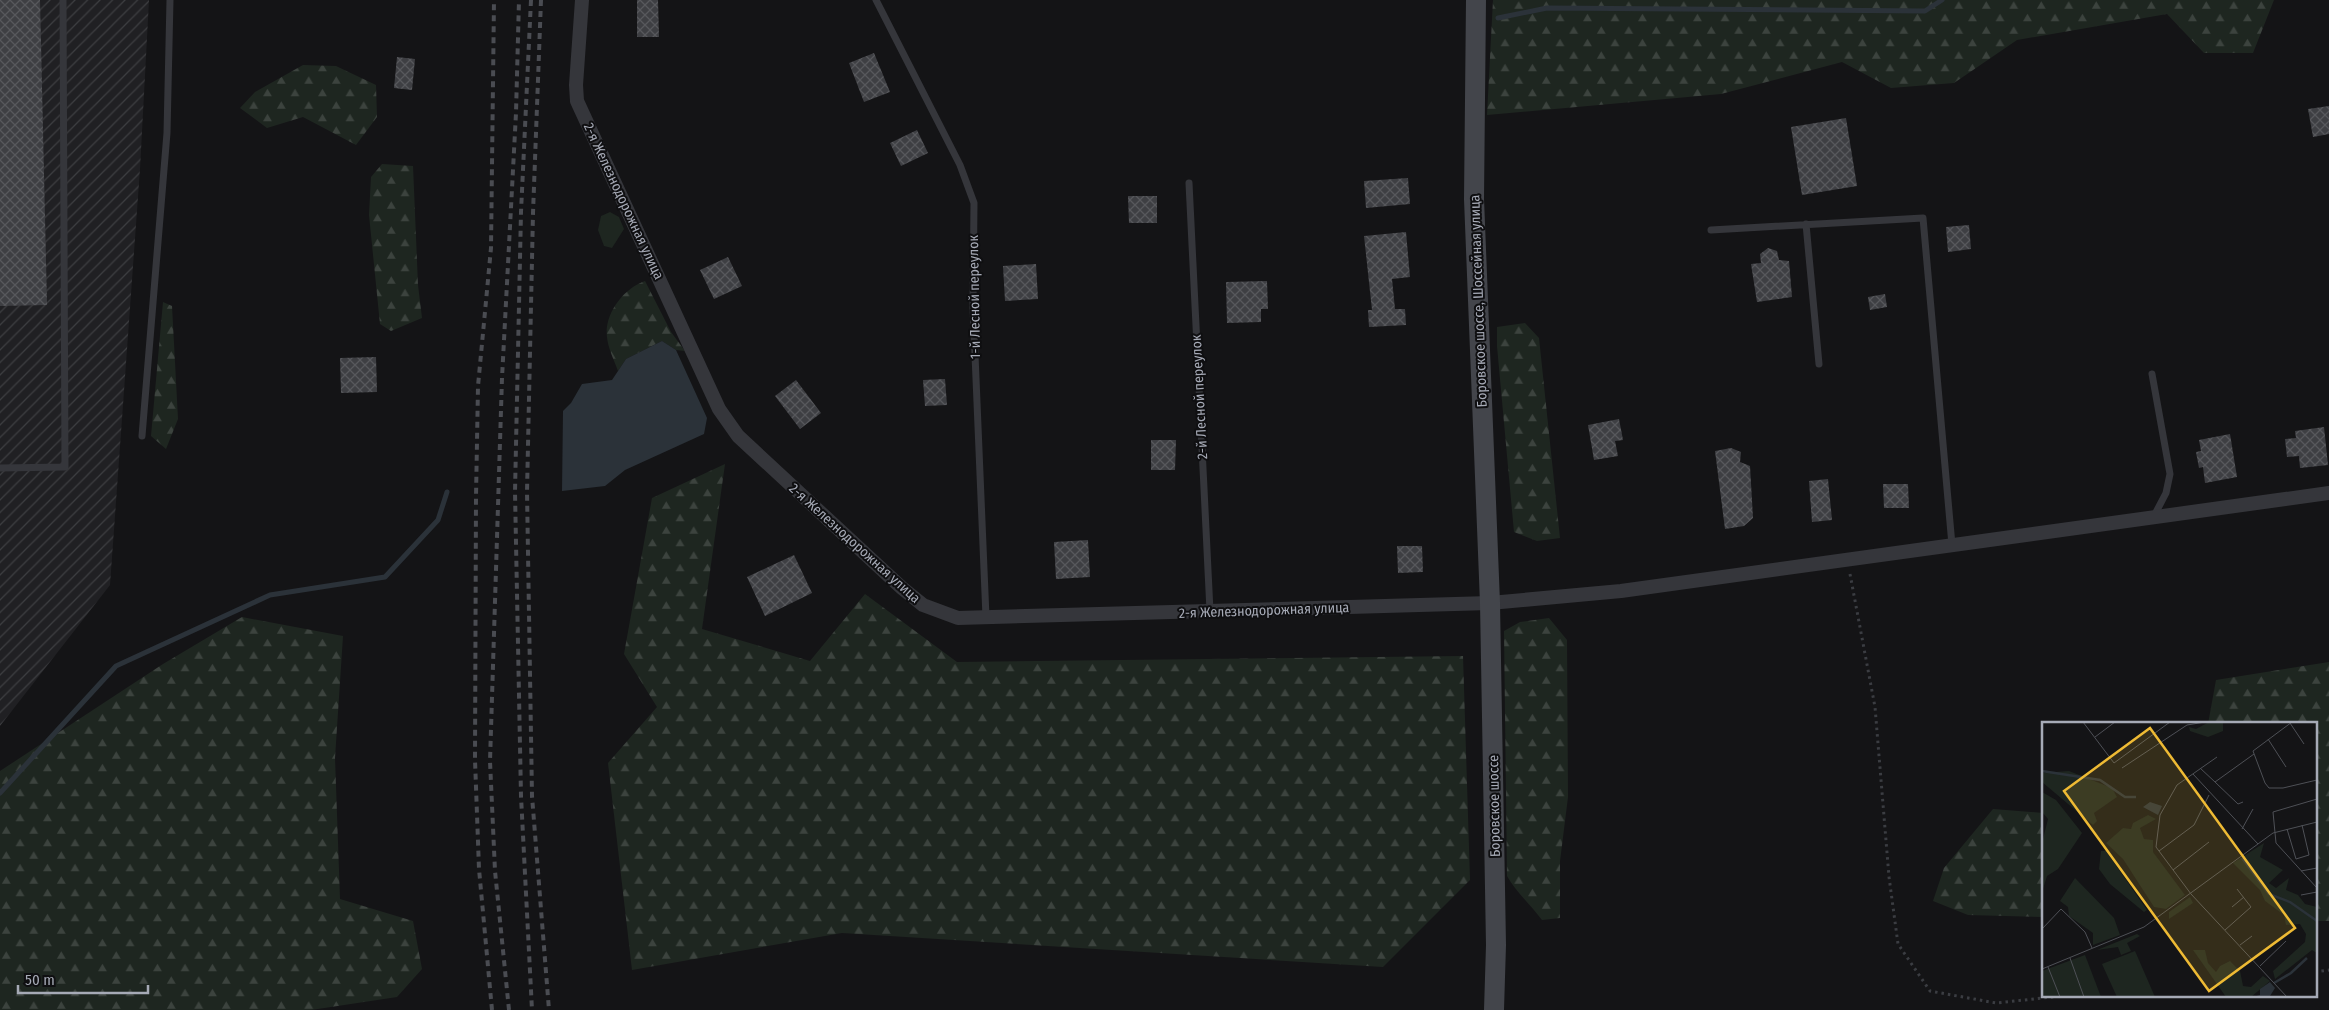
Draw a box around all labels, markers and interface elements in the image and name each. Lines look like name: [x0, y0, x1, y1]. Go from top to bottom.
street label: 2-я Железнодорожная улица: [580, 120, 667, 282]
street label: Боровское шоссе, Шоссейная улица: [1466, 194, 1491, 408]
street label: 1-й Лесной переулок: [965, 234, 984, 359]
street label: 2-й Лесной переулок: [1188, 334, 1211, 460]
street label: 2-я Железнодорожная улица: [786, 480, 924, 607]
street label: 2-я Железнодорожная улица: [1178, 599, 1350, 622]
inset map: [2042, 722, 2316, 998]
street label: Боровское шоссе: [1485, 755, 1504, 857]
scale bar: [18, 962, 148, 994]
text: 50 m: [25, 971, 55, 989]

